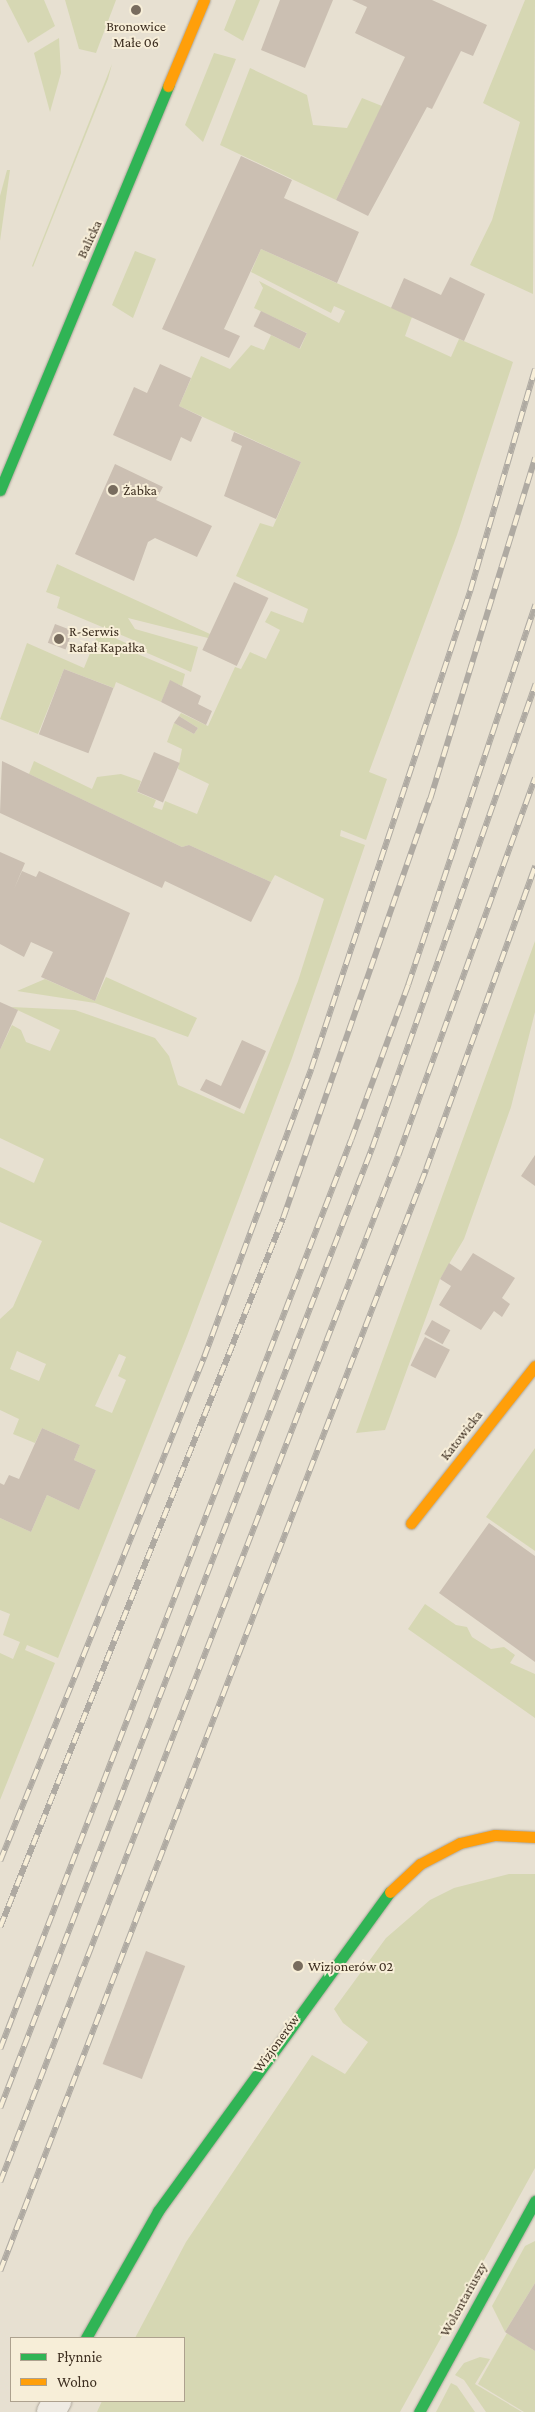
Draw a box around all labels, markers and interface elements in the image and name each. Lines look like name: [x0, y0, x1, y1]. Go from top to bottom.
marker: Bronowice Małe 06: [130, 4, 142, 16]
place label: Bronowice Małe 06: [106, 18, 166, 50]
street label: Balicka: [73, 217, 105, 261]
place label: Żabka: [123, 482, 157, 498]
marker: Żabka: [107, 484, 119, 496]
place label: R-Serwis Rafał Kapałka: [69, 623, 145, 656]
marker: R-Serwis Rafał Kapałka: [53, 633, 65, 645]
street label: Katowicka: [436, 1407, 486, 1463]
place label: Wizjonerów 02: [308, 1958, 393, 1974]
marker: Wizjonerów 02: [292, 1960, 304, 1972]
street label: Wizjonerów: [249, 2010, 303, 2076]
street label: Wolontariuszy: [436, 2259, 490, 2339]
legend: [10, 2337, 185, 2402]
text: Płynnie: [57, 2349, 102, 2365]
text: Wolno: [57, 2374, 97, 2390]

